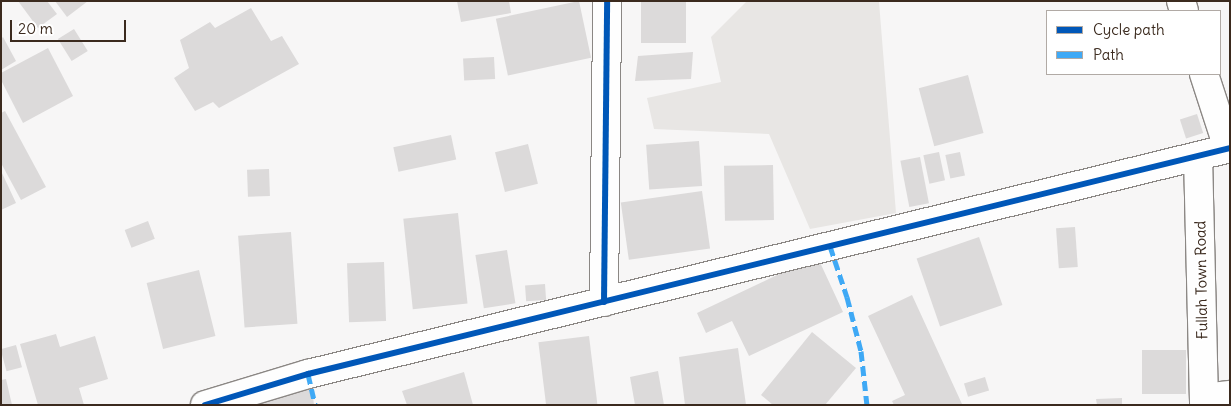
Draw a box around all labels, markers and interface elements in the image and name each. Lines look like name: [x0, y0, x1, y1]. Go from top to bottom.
scale bar: [12, 10, 129, 42]
legend: [1046, 10, 1221, 75]
text: 20 m: [18, 19, 53, 38]
text: Cycle path: [1093, 20, 1165, 39]
text: Path: [1093, 45, 1124, 64]
street label: Fullah Town Road: [1191, 220, 1211, 340]

